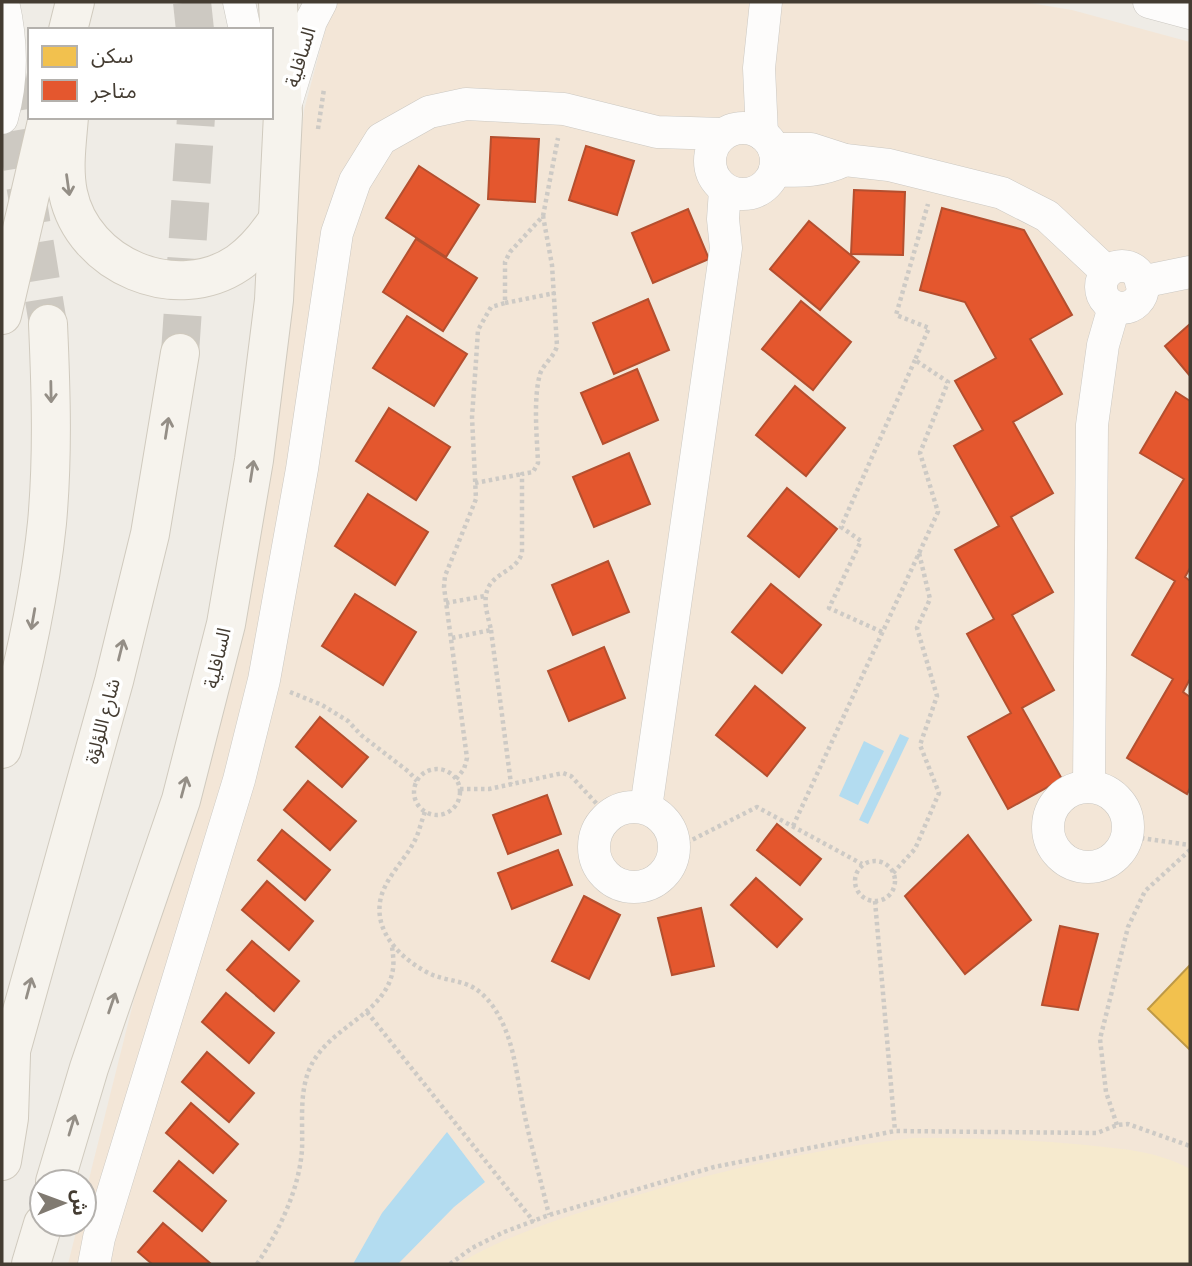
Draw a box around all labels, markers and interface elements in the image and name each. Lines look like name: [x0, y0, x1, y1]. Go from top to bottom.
street label: السافلية: [280, 24, 320, 90]
legend: [28, 28, 273, 119]
text: سكن: [91, 43, 133, 68]
text: متاجر: [90, 78, 137, 103]
one-way arrow: [61, 173, 74, 196]
one-way arrow: [44, 381, 57, 404]
one-way arrow: [161, 417, 174, 440]
one-way arrow: [246, 460, 259, 483]
one-way arrow: [26, 607, 39, 630]
street label: السافلية: [199, 625, 235, 691]
one-way arrow: [115, 639, 128, 662]
street label: شارع اللؤلؤة: [80, 676, 127, 767]
one-way arrow: [178, 777, 191, 799]
one-way arrow: [23, 977, 36, 1000]
one-way arrow: [107, 993, 119, 1015]
one-way arrow: [67, 1114, 80, 1136]
north arrow: [28, 1168, 98, 1238]
text: ش: [69, 1189, 91, 1216]

